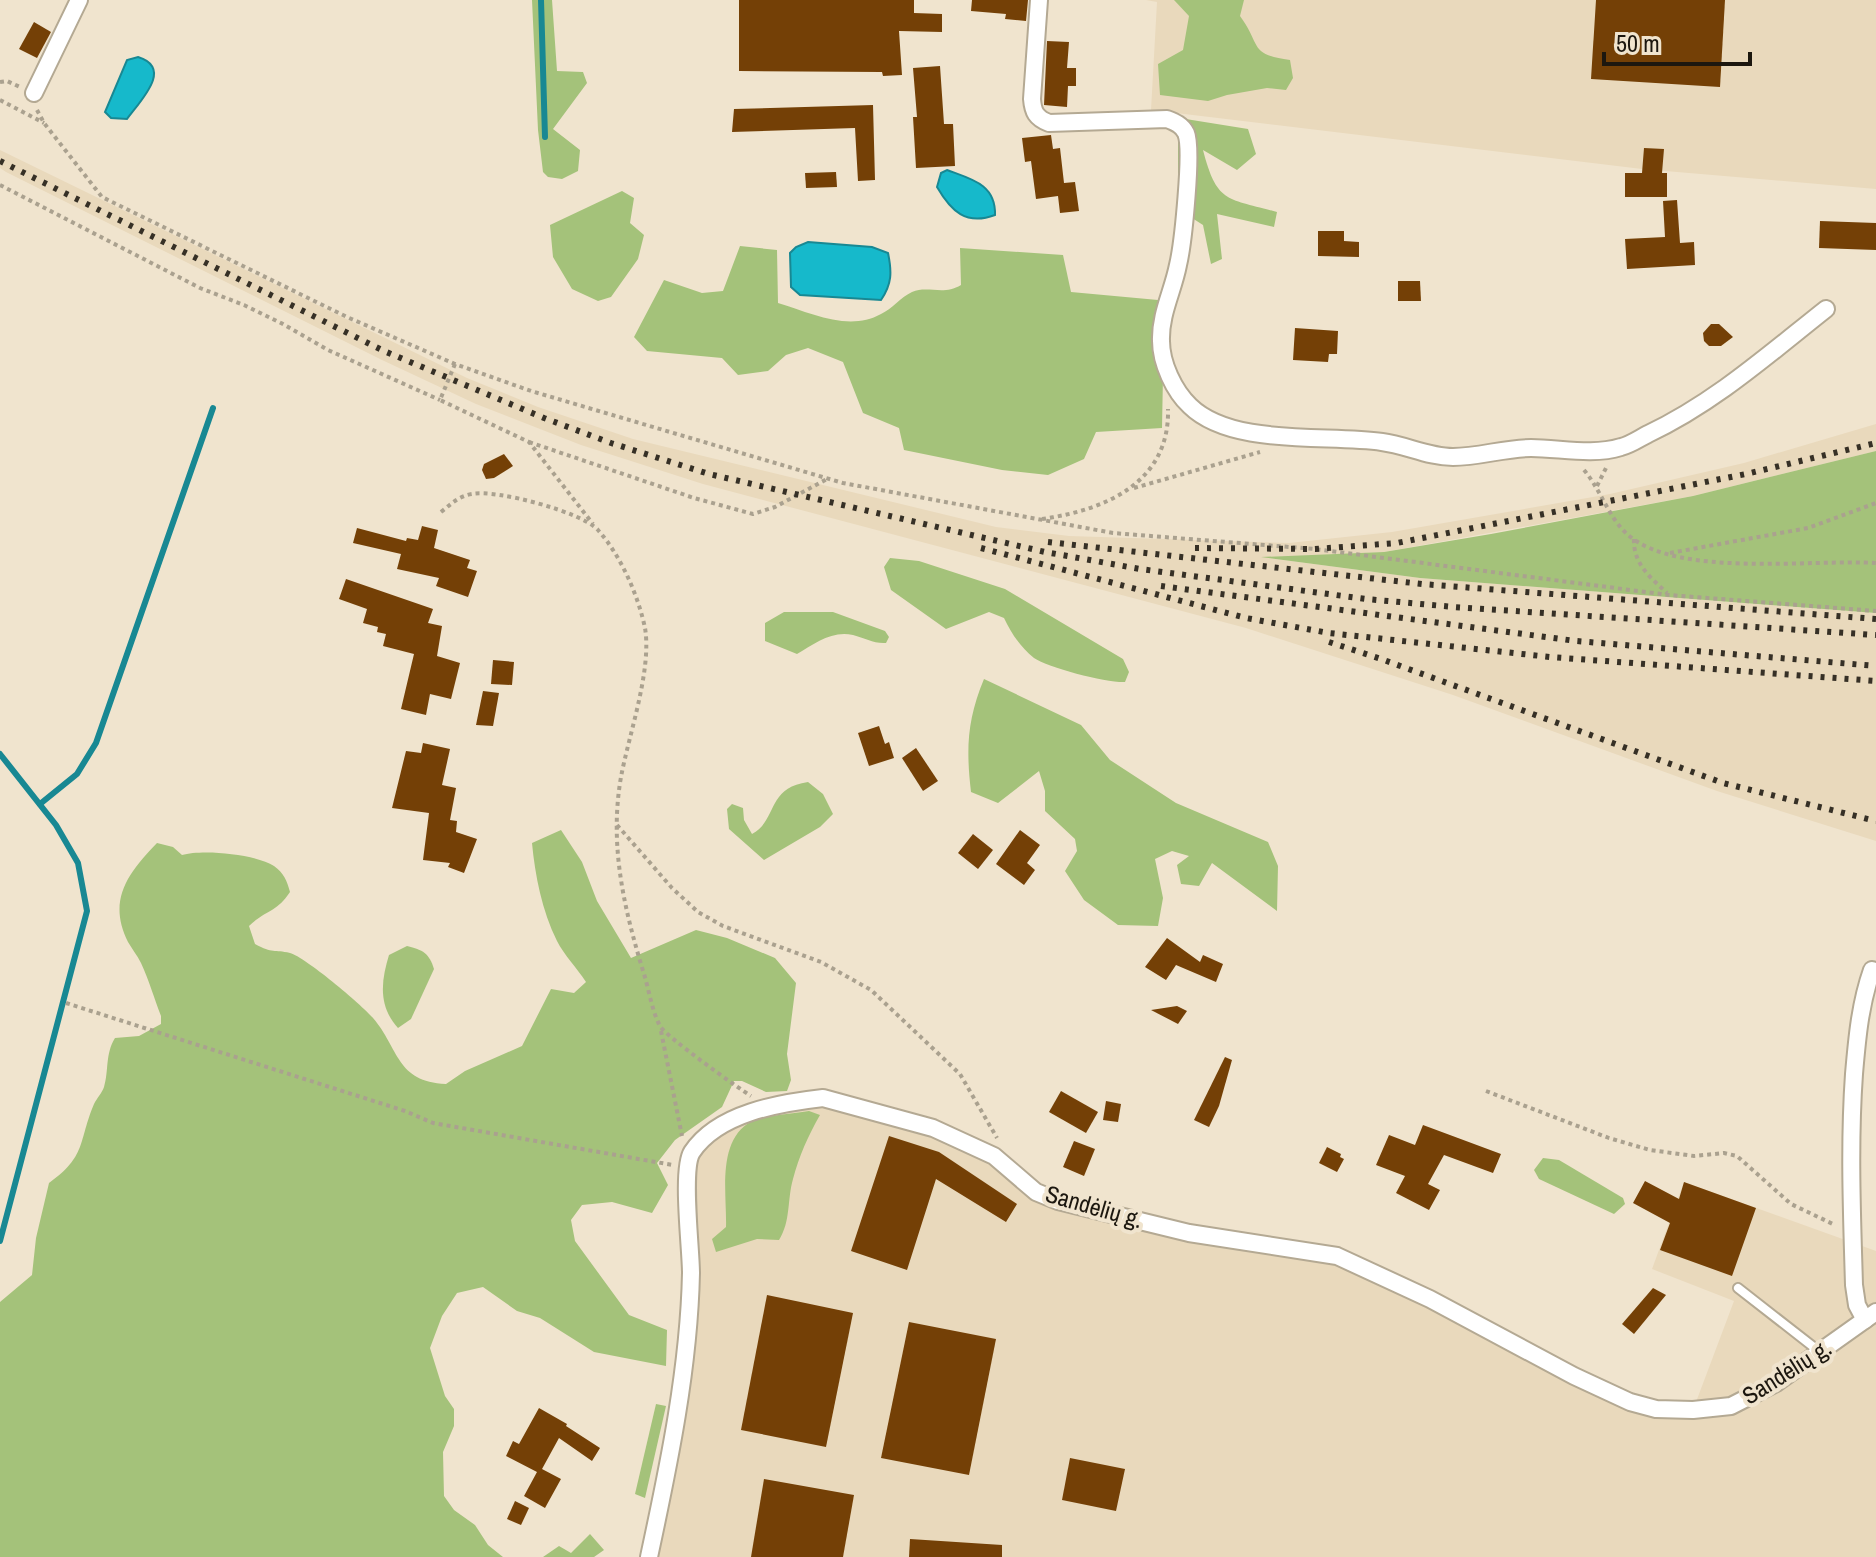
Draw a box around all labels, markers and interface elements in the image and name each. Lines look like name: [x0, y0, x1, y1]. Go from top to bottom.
scale bar: [1604, 16, 1750, 66]
text: 50 m: [1616, 27, 1660, 59]
street label: Sandėlių g.: [1042, 1177, 1147, 1235]
street label: Sandėlių g.: [1736, 1331, 1837, 1411]

